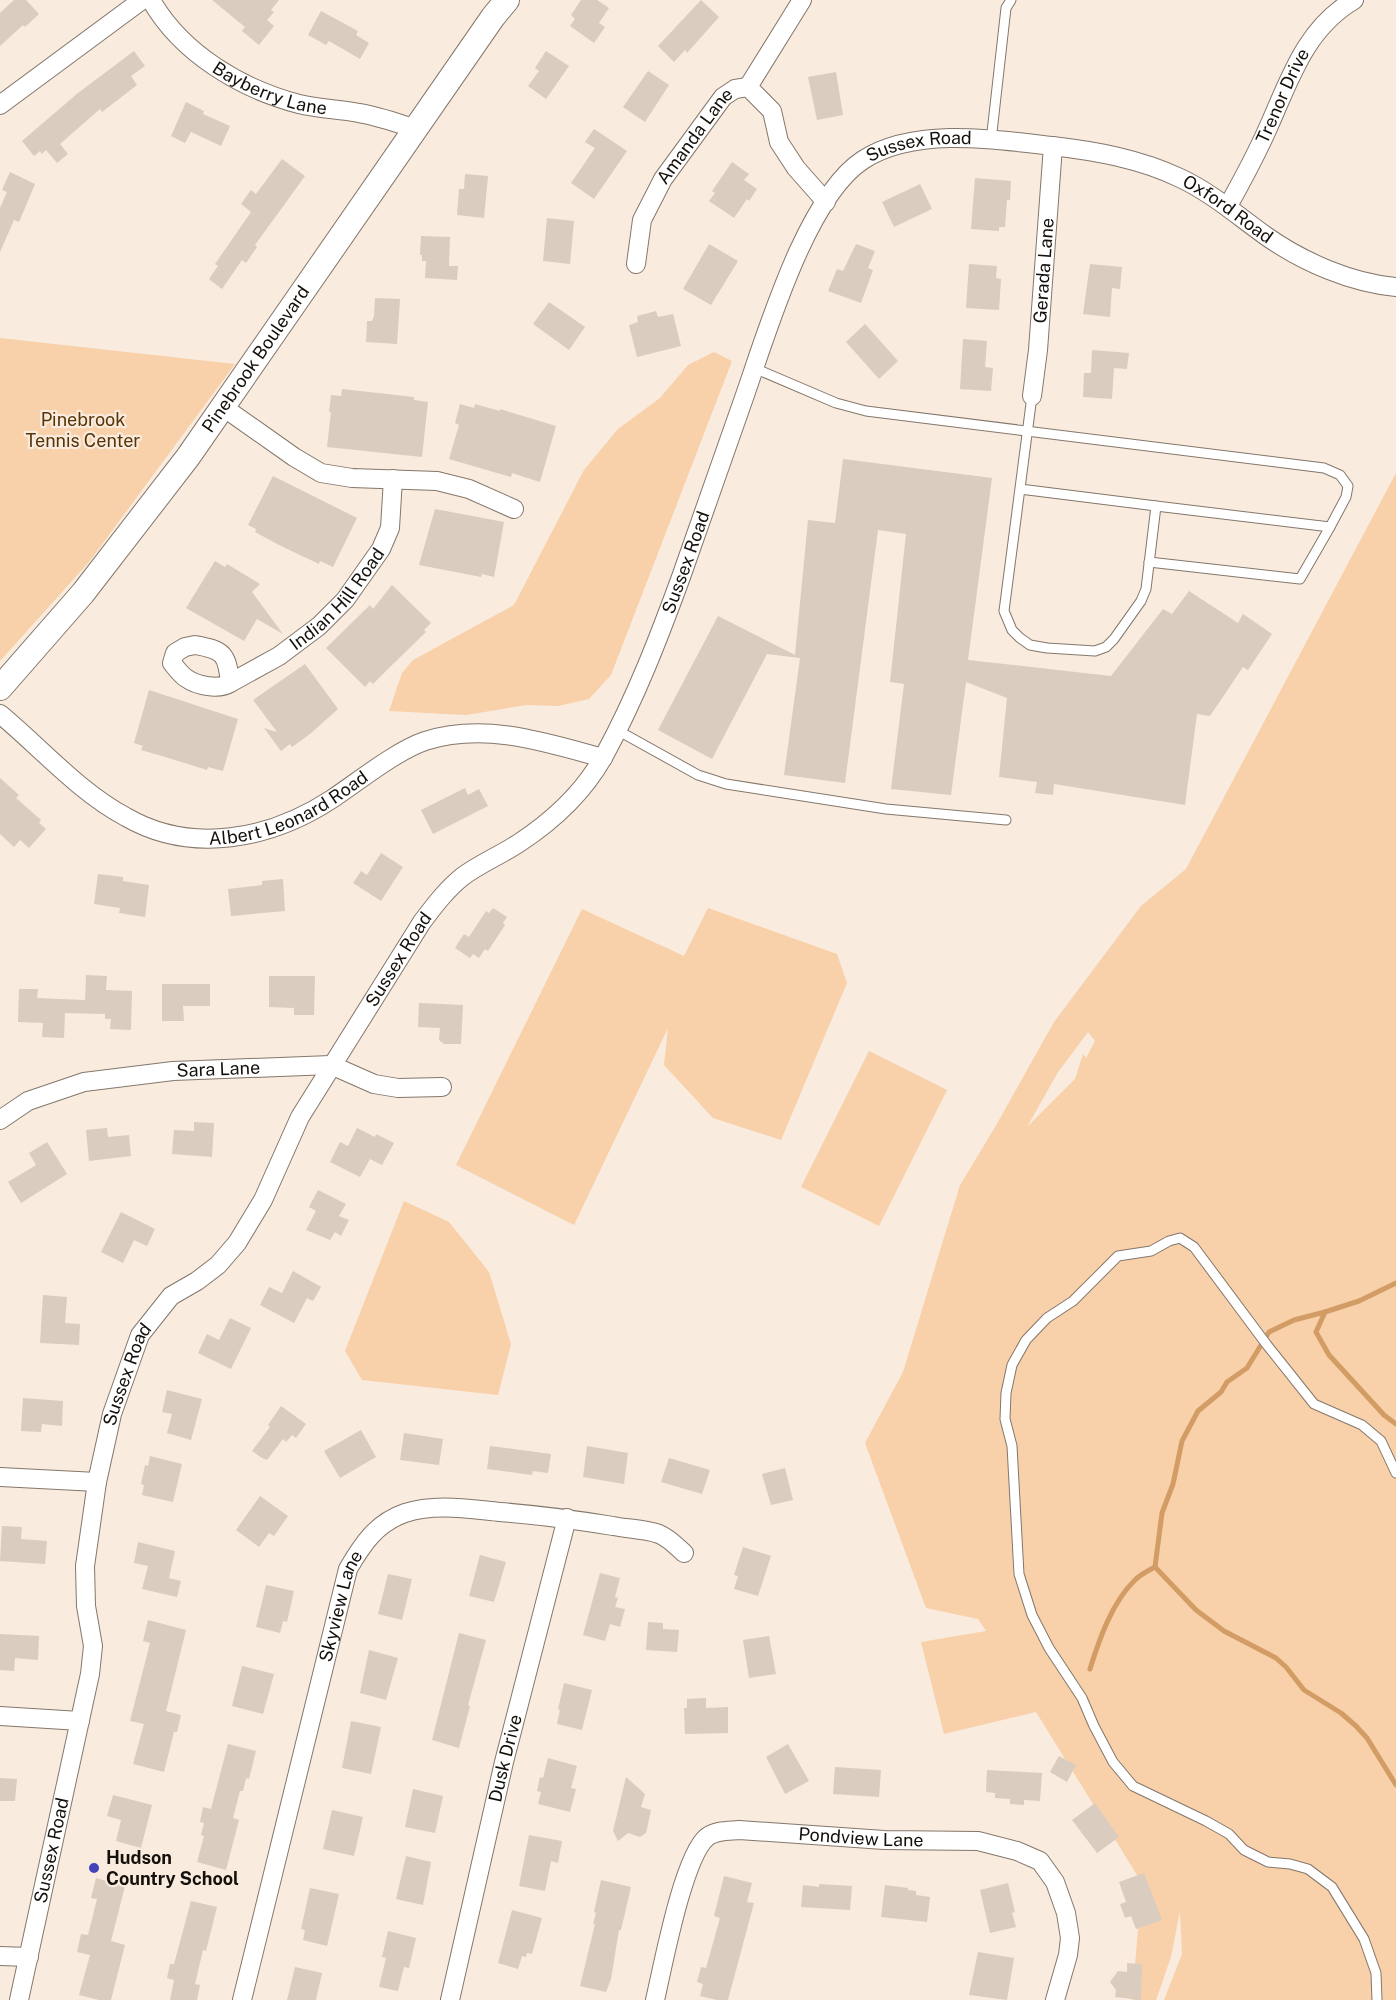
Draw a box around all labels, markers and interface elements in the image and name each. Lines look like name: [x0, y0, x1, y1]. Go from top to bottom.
street label: Trenor Drive: [1251, 44, 1313, 147]
street label: Bayberry Lane: [209, 57, 328, 119]
street label: Amanda Lane: [652, 83, 736, 188]
street label: Sussex Road: [862, 127, 972, 166]
street label: Oxford Road: [1179, 170, 1277, 247]
street label: Gerada Lane: [1029, 217, 1058, 324]
street label: Pinebrook Boulevard: [197, 282, 313, 436]
park label: Pinebrook Tennis Center: [26, 409, 140, 451]
street label: Sussex Road: [657, 508, 714, 617]
street label: Indian Hill Road: [285, 544, 388, 654]
street label: Albert Leonard Road: [208, 766, 372, 849]
street label: Sussex Road: [361, 908, 436, 1010]
street label: Sara Lane: [176, 1057, 261, 1081]
street label: Sussex Road: [99, 1319, 155, 1428]
street label: Skyview Lane: [315, 1546, 367, 1664]
street label: Dusk Drive: [484, 1712, 526, 1804]
street label: Sussex Road: [29, 1796, 73, 1905]
street label: Pondview Lane: [798, 1823, 924, 1850]
place label: Hudson Country School: [106, 1847, 239, 1889]
marker: Hudson Country School: [87, 1861, 101, 1875]

